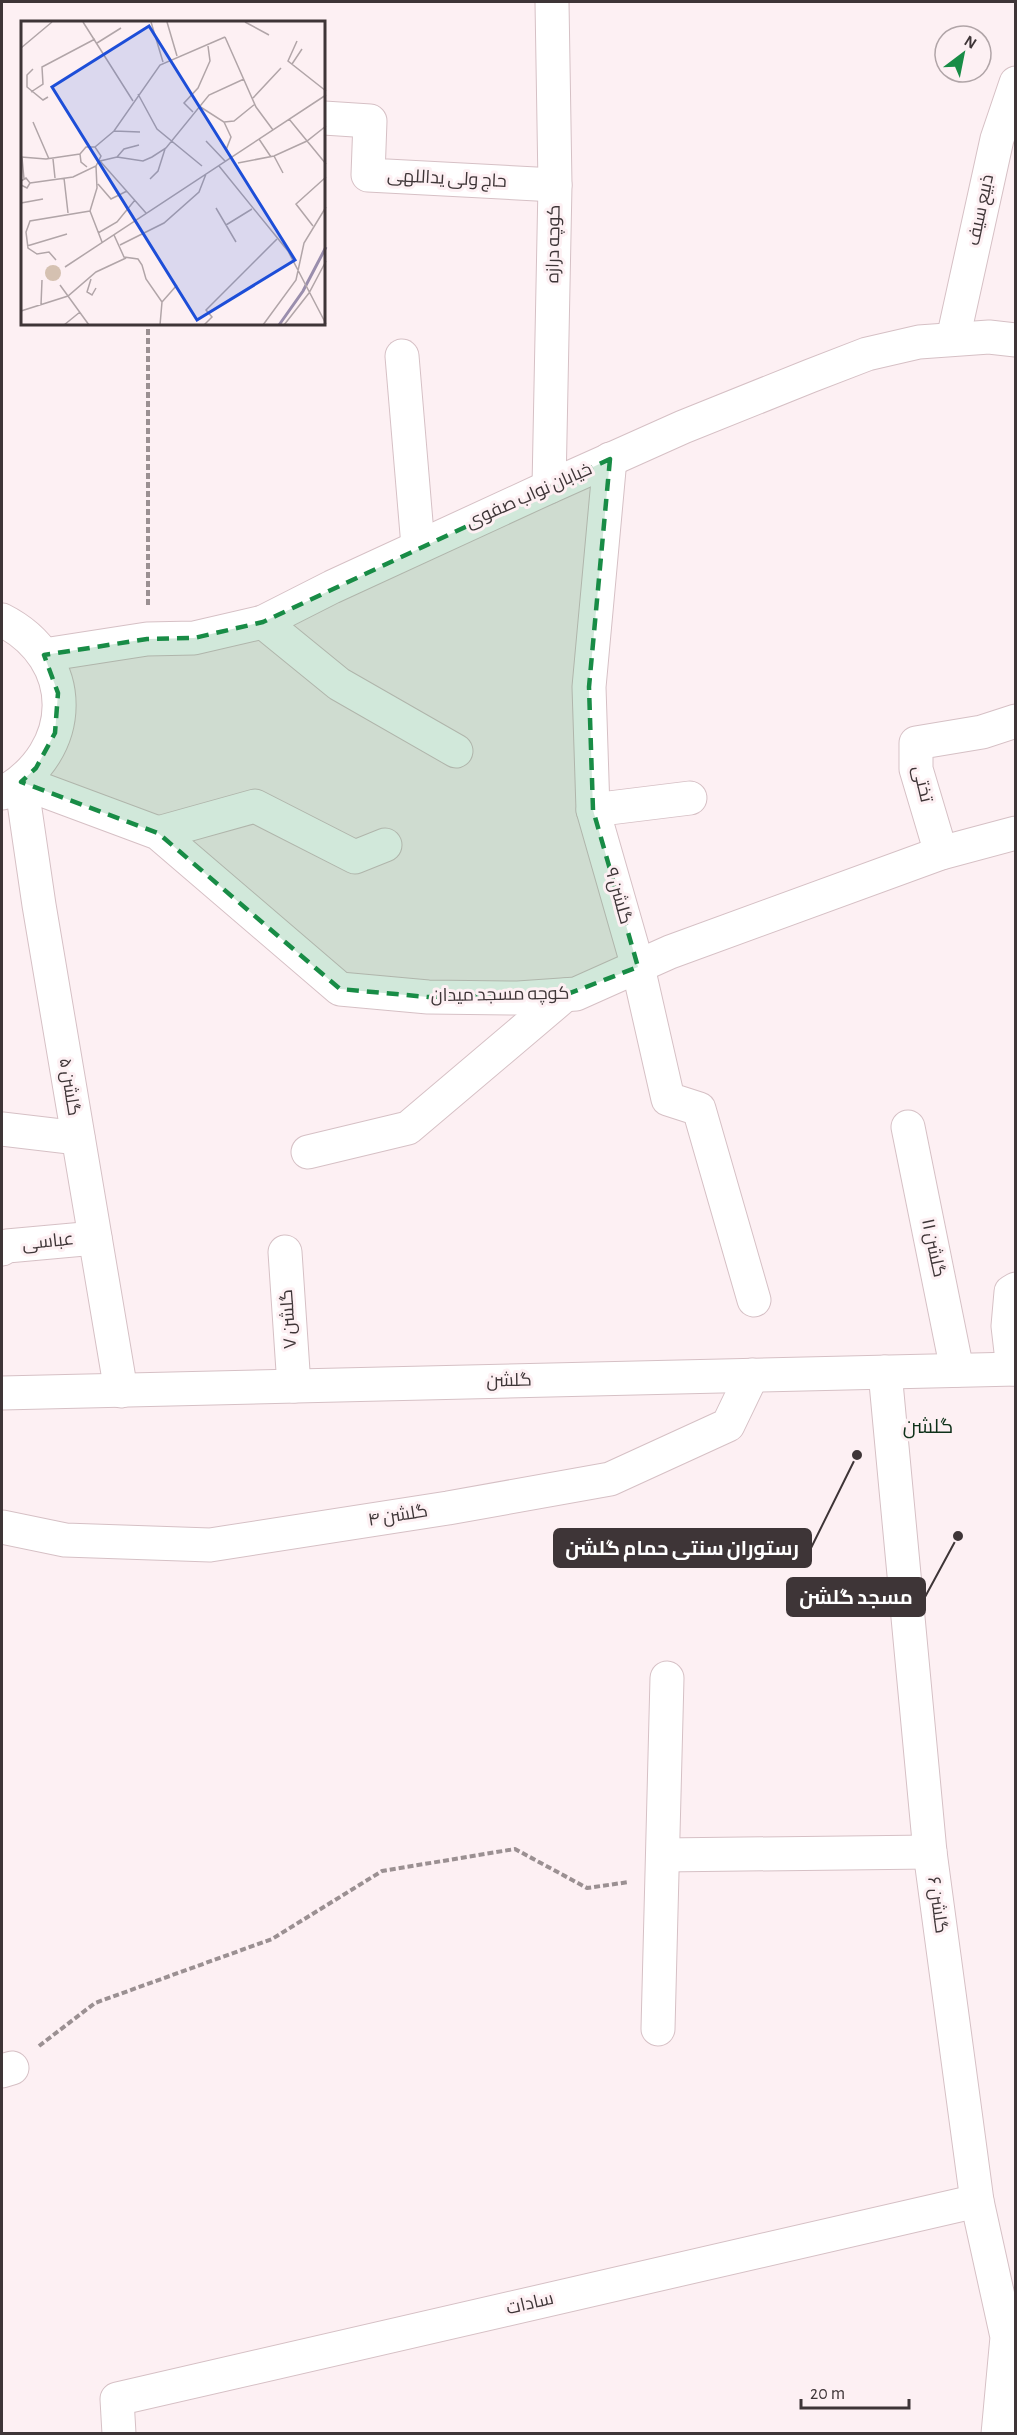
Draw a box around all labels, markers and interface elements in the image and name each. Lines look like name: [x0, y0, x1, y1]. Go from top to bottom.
inset map: [21, 21, 326, 326]
north arrow: [933, 24, 993, 84]
text: N: [961, 32, 979, 52]
street label: حاج ولی یداللهی: [387, 167, 507, 193]
street label: ذبیع سیف: [965, 173, 999, 248]
street label: کوچه درازه: [544, 205, 566, 283]
street label: خیابان نواب صفوی: [463, 460, 595, 533]
street label: تختی: [908, 764, 935, 804]
street label: گلشن ۹: [600, 865, 636, 927]
street label: کوچه مسجد میدان: [430, 985, 570, 1007]
street label: گلشن ۵: [55, 1057, 83, 1117]
street label: گلشن ۱۱: [917, 1217, 949, 1279]
street label: عباسی: [21, 1230, 75, 1255]
street label: گلشن ۷: [277, 1289, 301, 1349]
street label: گلشن: [486, 1371, 532, 1391]
district label: گلشن: [903, 1417, 953, 1439]
street label: گلشن ۴: [367, 1501, 429, 1531]
callout: رستوران سنتی حمام گلشن: [554, 1529, 811, 1567]
text: رستوران سنتی حمام گلشن: [565, 1538, 799, 1562]
callout: مسجد گلشن: [787, 1578, 925, 1616]
text: مسجد گلشن: [799, 1587, 913, 1609]
street label: گلشن ۶: [923, 1875, 951, 1935]
street label: سادات: [505, 2290, 555, 2318]
scale bar: [801, 2372, 909, 2410]
text: 20 m: [810, 2385, 845, 2403]

